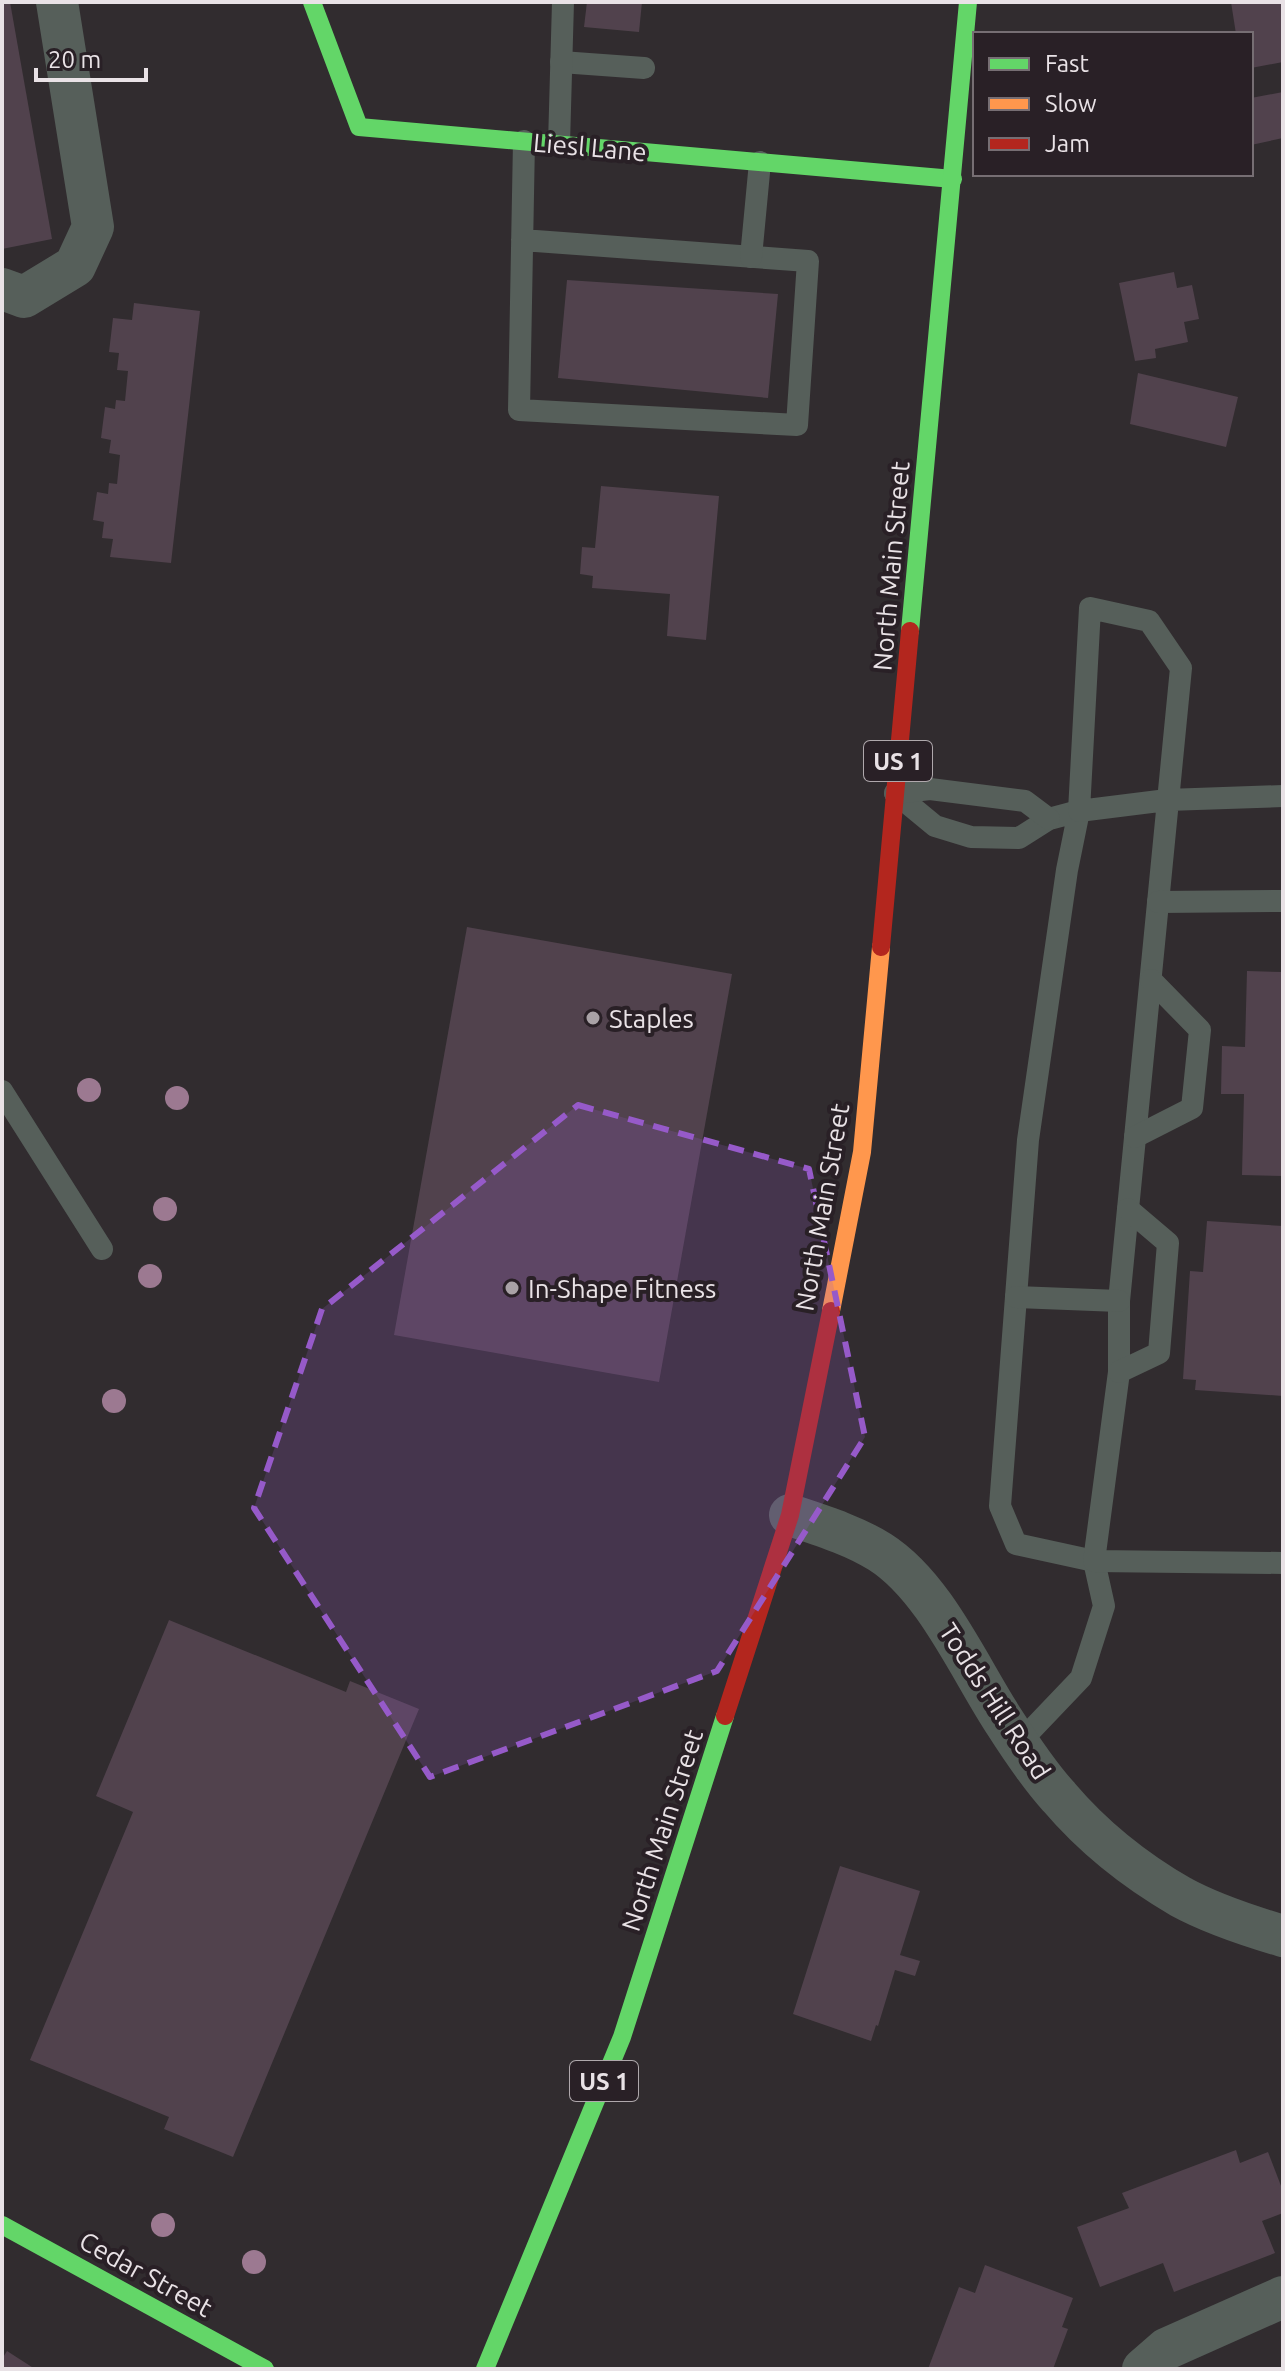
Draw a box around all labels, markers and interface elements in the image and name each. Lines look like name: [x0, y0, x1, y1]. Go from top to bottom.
scale bar: [36, 32, 146, 82]
legend: [973, 32, 1253, 176]
text: 20 m: [48, 46, 101, 73]
text: Fast: [1045, 50, 1089, 77]
text: Slow: [1045, 90, 1097, 117]
street label: Liesl Lane: [532, 128, 648, 166]
text: Jam: [1045, 130, 1090, 157]
street label: North Main Street: [867, 460, 915, 672]
road number: US 1: [864, 741, 932, 781]
place label: Staples: [609, 1004, 694, 1033]
marker: Staples: [584, 1009, 602, 1027]
street label: North Main Street: [789, 1101, 855, 1313]
place label: In-Shape Fitness: [528, 1274, 716, 1303]
marker: In-Shape Fitness: [503, 1279, 521, 1297]
street label: Todds Hill Road: [934, 1618, 1056, 1784]
street label: North Main Street: [616, 1726, 708, 1934]
road number: US 1: [570, 2061, 638, 2101]
street label: Cedar Street: [75, 2226, 217, 2322]

